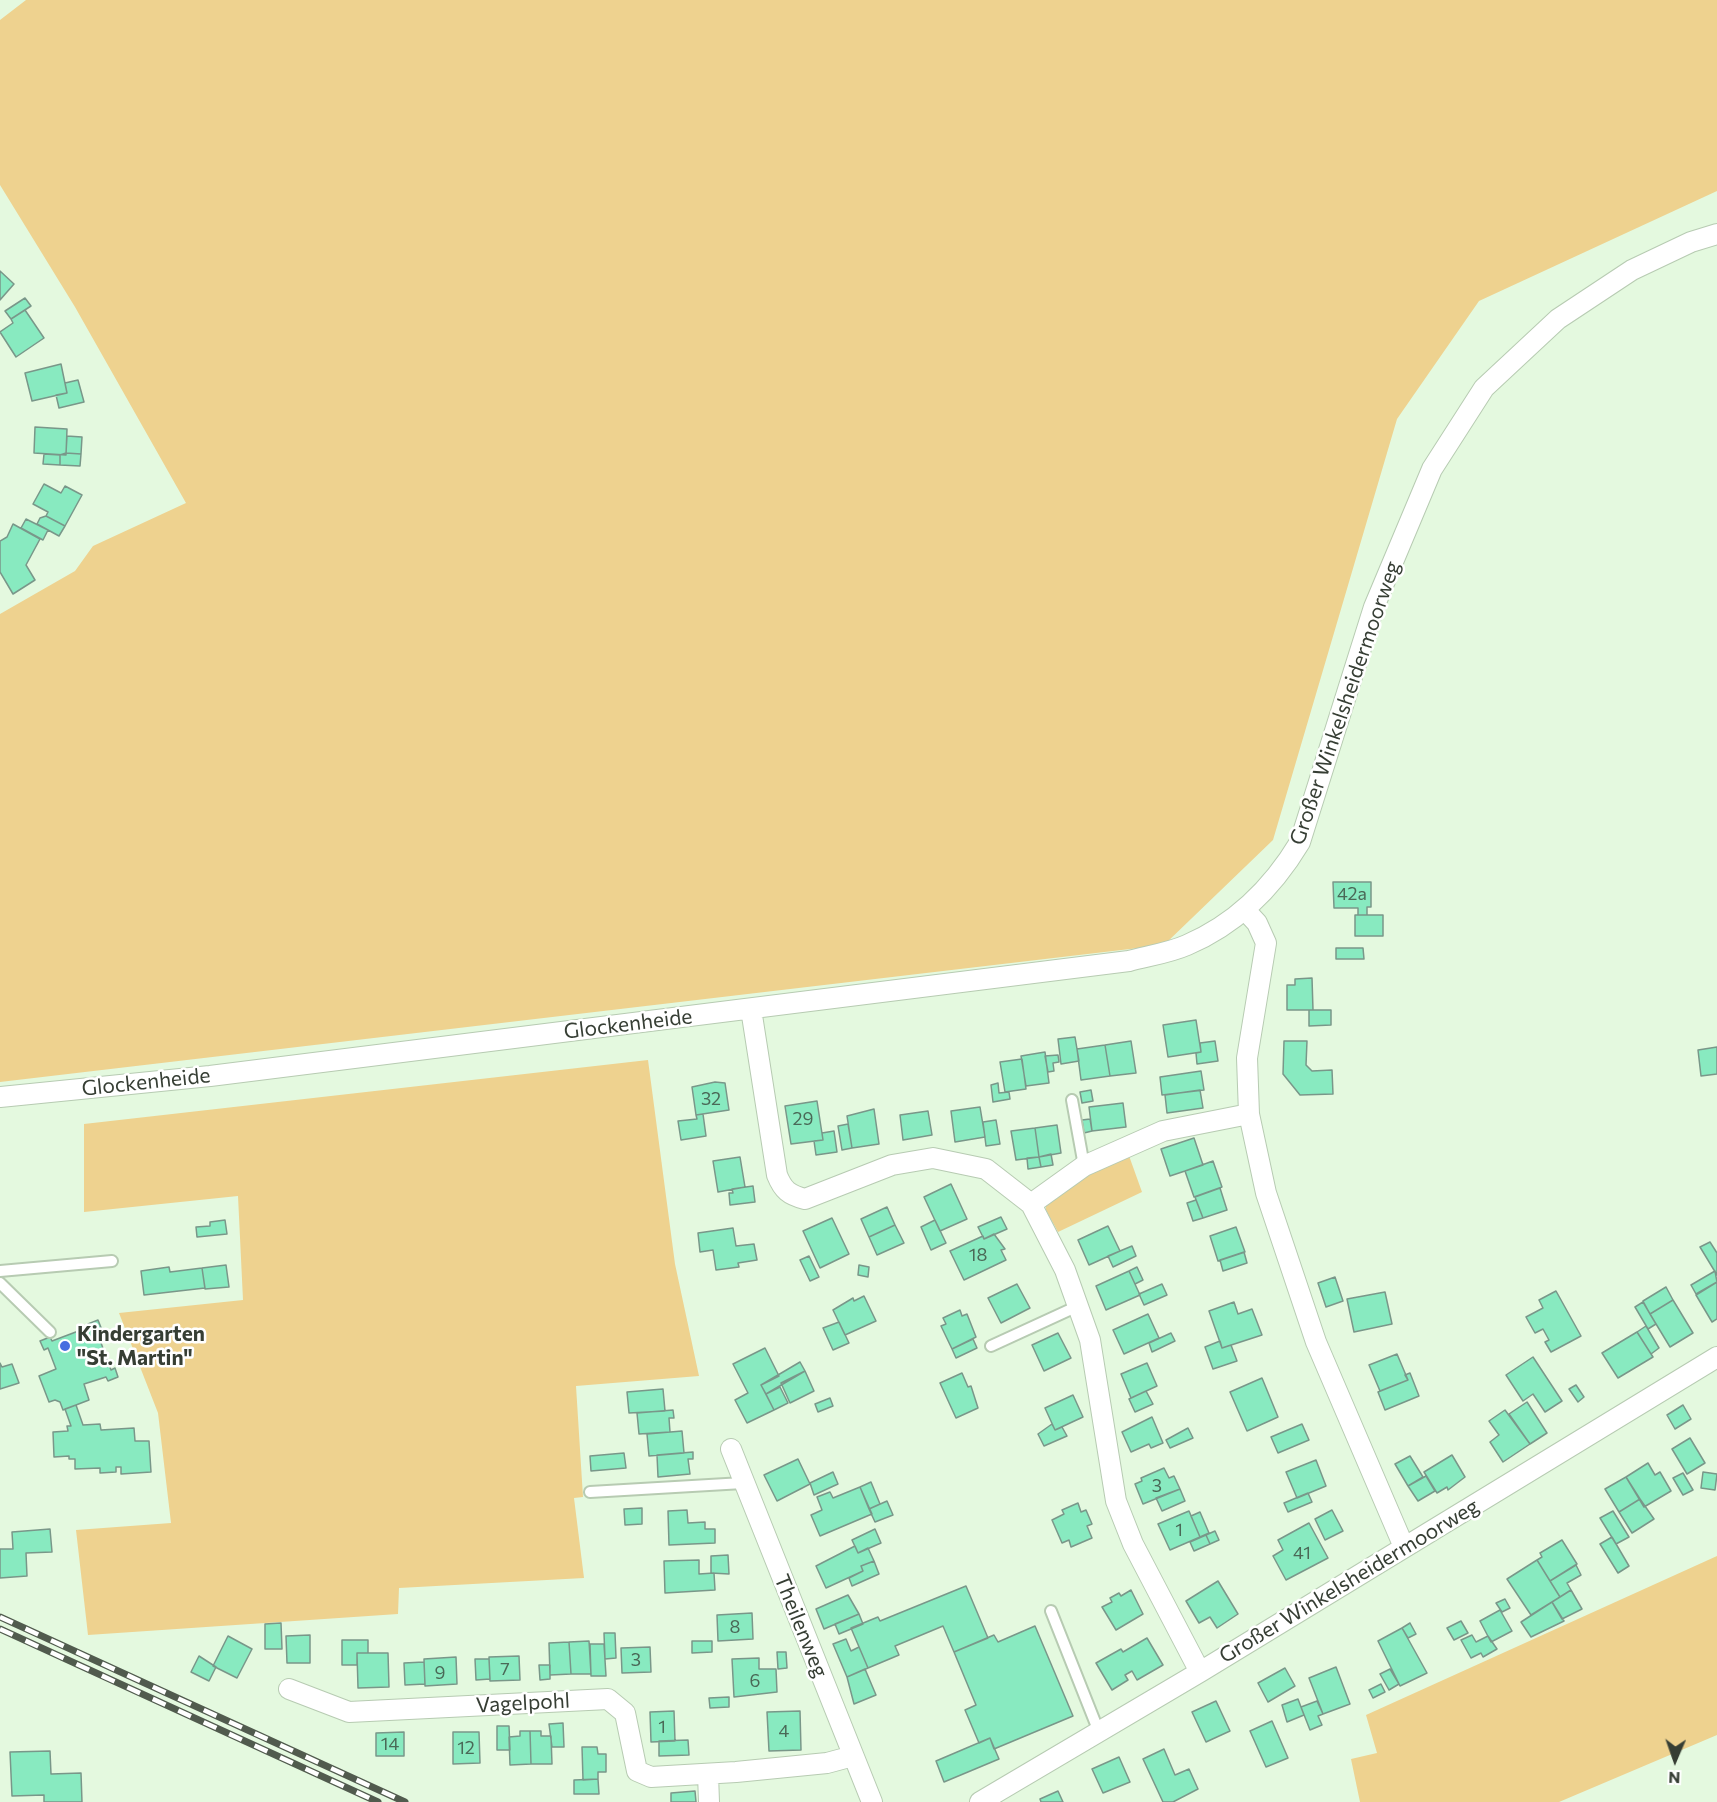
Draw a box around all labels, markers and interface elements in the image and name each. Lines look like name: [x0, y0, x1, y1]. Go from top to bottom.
street label: Großer Winkelsheidermoorweg: [1284, 558, 1406, 848]
house number: 42a: [1337, 883, 1367, 905]
street label: Glockenheide: [562, 1004, 694, 1044]
street label: Glockenheide: [80, 1063, 212, 1101]
house number: 32: [701, 1088, 721, 1110]
house number: 29: [793, 1108, 813, 1130]
house number: 18: [969, 1244, 987, 1266]
place label: Kindergarten "St. Martin": [77, 1321, 205, 1371]
marker: Kindergarten "St. Martin": [58, 1339, 72, 1353]
house number: 3: [1152, 1475, 1162, 1497]
street label: Großer Winkelsheidermoorweg: [1215, 1493, 1483, 1669]
house number: 1: [1175, 1519, 1183, 1541]
house number: 41: [1293, 1542, 1311, 1564]
street label: Theilenweg: [769, 1571, 833, 1681]
house number: 8: [730, 1616, 740, 1638]
house number: 3: [631, 1649, 641, 1671]
house number: 7: [500, 1658, 510, 1680]
house number: 9: [435, 1662, 445, 1684]
house number: 6: [750, 1670, 760, 1692]
street label: Vagelpohl: [475, 1688, 571, 1718]
house number: 1: [658, 1716, 666, 1738]
house number: 4: [779, 1720, 789, 1742]
north arrow: [1645, 1730, 1705, 1790]
house number: 14: [381, 1733, 399, 1755]
house number: 12: [457, 1737, 475, 1759]
text: N: [1668, 1769, 1681, 1788]

